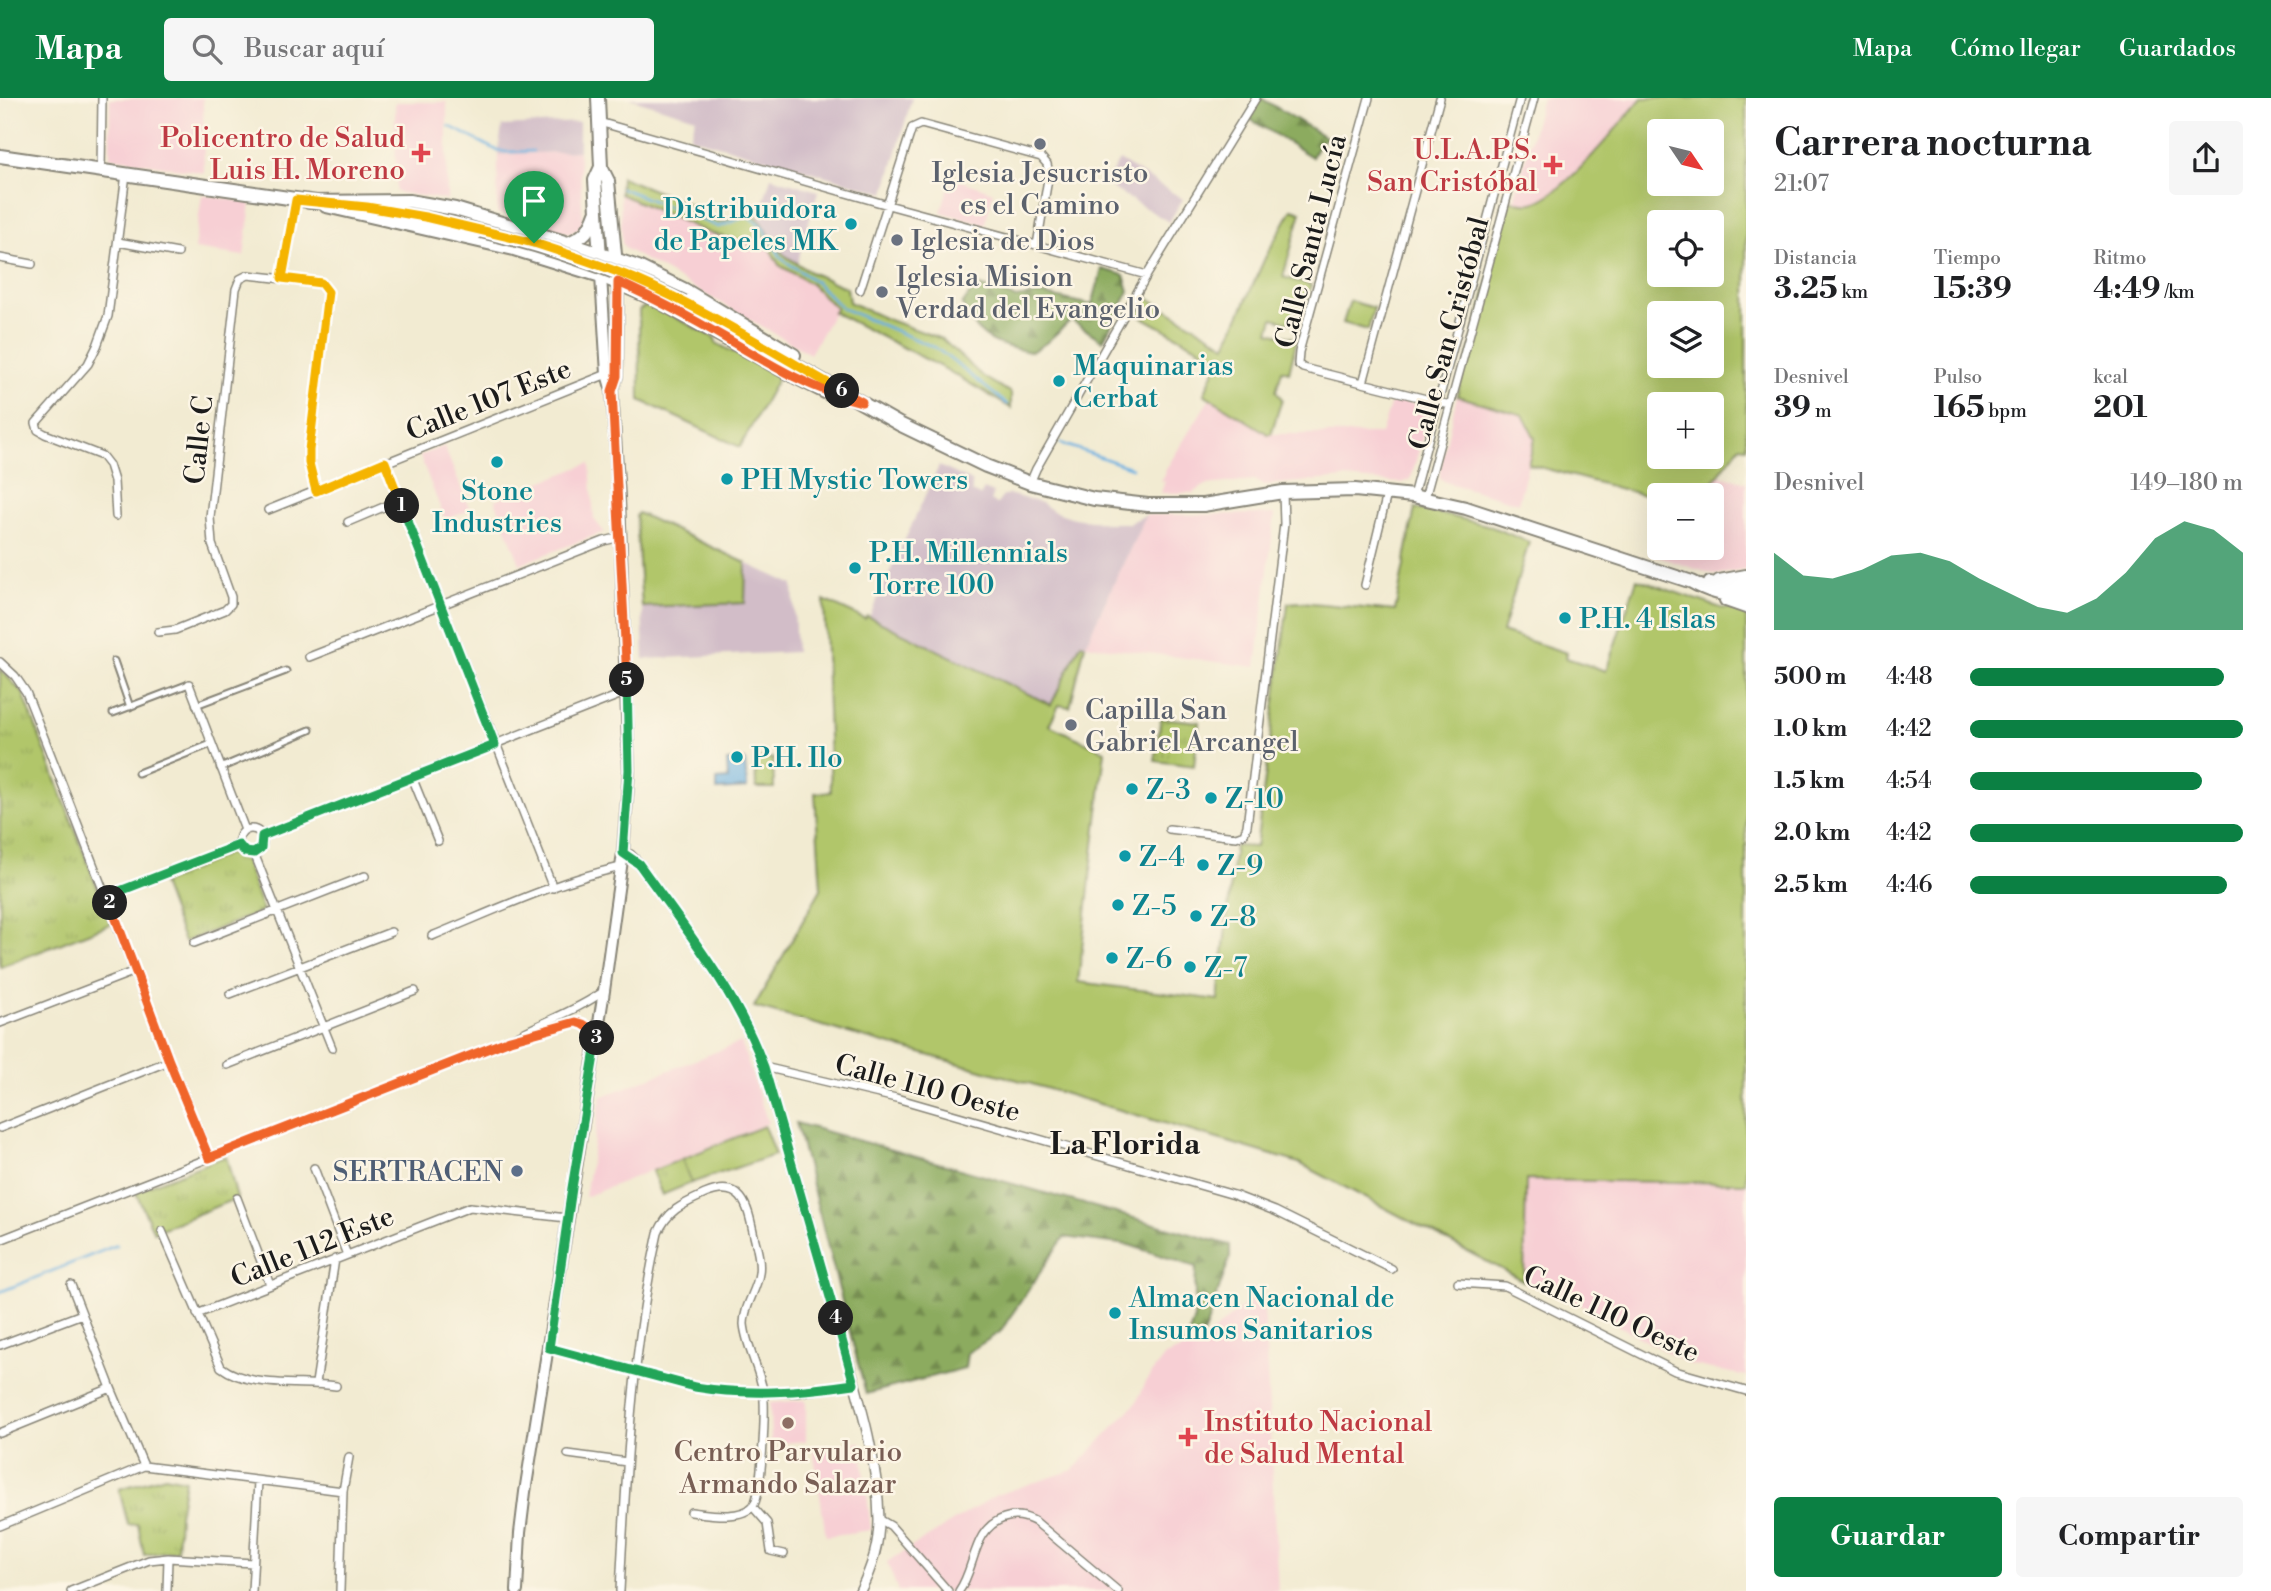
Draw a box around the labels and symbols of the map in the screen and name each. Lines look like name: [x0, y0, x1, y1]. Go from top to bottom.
north arrow: [1647, 119, 1724, 196]
place label: Policentro de Salud Luis H. Moreno: [160, 121, 405, 188]
street label: Calle Santa Lucía: [1268, 130, 1355, 352]
place label: U.L.A.P.S. San Cristóbal: [1367, 133, 1537, 200]
marker: Iglesia Jesucristo es el Camino: [1032, 136, 1048, 152]
marker: Policentro de Salud Luis H. Moreno: [411, 143, 431, 163]
marker: U.L.A.P.S. San Cristóbal: [1543, 155, 1563, 175]
place label: Iglesia Jesucristo es el Camino: [931, 156, 1149, 223]
pin: [504, 171, 564, 243]
place label: Distribuidora de Papeles MK: [653, 192, 839, 259]
street label: Calle San Cristóbal: [1401, 213, 1497, 454]
marker: Distribuidora de Papeles MK: [843, 216, 859, 232]
place label: Iglesia de Dios: [911, 224, 1095, 259]
marker: Iglesia de Dios: [889, 232, 905, 248]
place label: Iglesia Mision Verdad del Evangelio: [895, 260, 1160, 327]
marker: Iglesia Mision Verdad del Evangelio: [874, 284, 890, 300]
place label: Maquinarias Cerbat: [1073, 349, 1234, 416]
street label: Calle 107 Este: [401, 351, 576, 449]
marker: Maquinarias Cerbat: [1051, 373, 1067, 389]
pin: 6: [824, 374, 860, 408]
street label: Calle C: [177, 394, 222, 486]
marker: Stone Industries: [489, 454, 505, 470]
place label: PH Mystic Towers: [741, 463, 968, 498]
marker: PH Mystic Towers: [719, 471, 735, 487]
place label: Stone Industries: [432, 474, 562, 541]
pin: 1: [384, 488, 420, 524]
place label: P.H. Millennials Torre 100: [869, 536, 1068, 603]
marker: P.H. Millennials Torre 100: [847, 560, 863, 576]
place label: P.H. 4 Islas: [1579, 602, 1716, 637]
marker: P.H. 4 Islas: [1557, 610, 1573, 626]
pin: 5: [610, 662, 644, 698]
place label: Capilla San Gabriel Arcangel: [1085, 693, 1298, 760]
marker: Capilla San Gabriel Arcangel: [1063, 717, 1079, 733]
place label: P.H. Ilo: [751, 741, 843, 776]
marker: P.H. Ilo: [729, 749, 745, 765]
place label: Z-3: [1146, 773, 1191, 808]
marker: Z-3: [1124, 781, 1140, 797]
place label: Z-10: [1225, 782, 1284, 817]
marker: Z-10: [1203, 790, 1219, 806]
place label: Z-4: [1139, 840, 1185, 875]
marker: Z-4: [1117, 848, 1133, 864]
place label: Z-9: [1217, 849, 1263, 884]
marker: Z-9: [1195, 857, 1211, 873]
pin: 2: [92, 886, 128, 920]
place label: Z-5: [1132, 889, 1177, 924]
marker: Z-5: [1110, 897, 1126, 913]
place label: Z-8: [1210, 900, 1256, 935]
marker: Z-8: [1188, 908, 1204, 924]
place label: Z-6: [1126, 942, 1172, 977]
marker: Z-6: [1104, 950, 1120, 966]
place label: Z-7: [1204, 951, 1247, 986]
marker: Z-7: [1182, 959, 1198, 975]
pin: 3: [580, 1020, 614, 1056]
street label: Calle 110 Oeste: [831, 1047, 1024, 1130]
district label: La Florida: [1050, 1126, 1201, 1164]
place label: SERTRACEN: [332, 1155, 503, 1190]
marker: SERTRACEN: [509, 1163, 525, 1179]
street label: Calle 112 Este: [226, 1199, 399, 1296]
street label: Calle 110 Oeste: [1518, 1258, 1705, 1371]
place label: Almacen Nacional de Insumos Sanitarios: [1128, 1281, 1395, 1348]
pin: 4: [818, 1300, 854, 1336]
marker: Almacen Nacional de Insumos Sanitarios: [1107, 1305, 1123, 1321]
place label: Instituto Nacional de Salud Mental: [1204, 1405, 1432, 1472]
marker: Centro Parvulario Armando Salazar: [780, 1415, 796, 1431]
marker: Instituto Nacional de Salud Mental: [1178, 1427, 1198, 1447]
place label: Centro Parvulario Armando Salazar: [674, 1435, 902, 1502]

